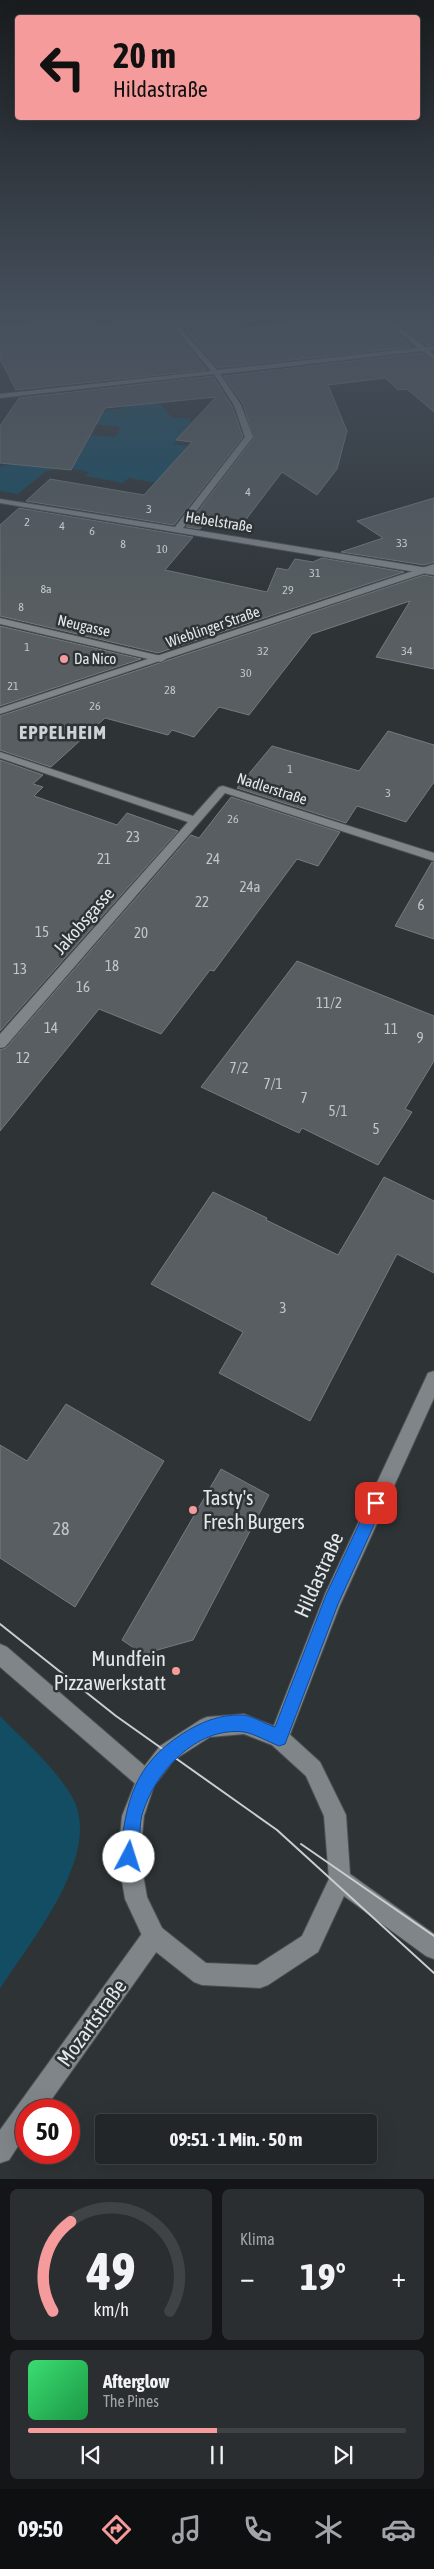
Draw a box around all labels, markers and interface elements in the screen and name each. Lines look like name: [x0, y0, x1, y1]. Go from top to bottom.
icon: left: [30, 35, 95, 100]
text: 20 m: [113, 35, 176, 75]
text: Hildastraße: [113, 76, 208, 102]
house number: 4: [245, 485, 251, 499]
house number: 3: [146, 502, 152, 516]
street label: Hebelstraße: [184, 508, 254, 535]
house number: 2: [24, 515, 30, 529]
house number: 4: [59, 519, 65, 533]
house number: 6: [89, 524, 95, 538]
house number: 33: [396, 536, 408, 550]
house number: 8: [120, 537, 126, 551]
house number: 10: [156, 542, 168, 556]
house number: 31: [309, 566, 321, 580]
house number: 8a: [40, 582, 52, 596]
house number: 29: [282, 583, 294, 597]
house number: 8: [18, 600, 24, 614]
street label: Wieblinger Straße: [164, 602, 262, 651]
street label: Neugasse: [56, 611, 112, 640]
house number: 1: [24, 640, 30, 654]
house number: 32: [257, 644, 269, 658]
house number: 34: [401, 644, 413, 658]
place label: Da Nico: [74, 650, 116, 667]
marker: Da Nico: [58, 653, 70, 665]
house number: 30: [240, 666, 252, 680]
house number: 21: [7, 679, 19, 693]
house number: 28: [164, 683, 176, 697]
house number: 26: [89, 699, 101, 713]
district label: EPPELHEIM: [19, 721, 107, 743]
house number: 1: [287, 762, 293, 776]
street label: Nadlerstraße: [235, 769, 309, 808]
house number: 3: [385, 786, 391, 800]
house number: 26: [227, 812, 239, 826]
house number: 23: [126, 828, 140, 845]
house number: 21: [97, 850, 111, 867]
house number: 24: [206, 850, 220, 867]
house number: 24a: [239, 878, 261, 895]
street label: Jakobsgasse: [49, 883, 118, 958]
house number: 22: [195, 893, 209, 910]
house number: 6: [417, 896, 425, 913]
house number: 15: [35, 923, 49, 940]
house number: 20: [134, 924, 148, 941]
house number: 18: [105, 957, 119, 974]
house number: 13: [13, 960, 27, 977]
house number: 16: [76, 978, 90, 995]
house number: 11/2: [316, 994, 342, 1011]
house number: 14: [44, 1019, 58, 1036]
house number: 11: [384, 1020, 398, 1037]
house number: 9: [416, 1029, 424, 1046]
house number: 12: [16, 1049, 30, 1066]
house number: 7/2: [229, 1059, 249, 1076]
house number: 7/1: [263, 1075, 283, 1092]
house number: 7: [300, 1089, 308, 1106]
house number: 5/1: [328, 1102, 348, 1119]
house number: 5: [372, 1120, 380, 1137]
house number: 3: [279, 1299, 287, 1316]
pin: [355, 1482, 397, 1524]
place label: Tasty's Fresh Burgers: [203, 1485, 305, 1533]
icon: arrive: [362, 1489, 390, 1517]
marker: Tasty's Fresh Burgers: [187, 1504, 199, 1516]
house number: 28: [53, 1518, 69, 1539]
street label: Hildastraße: [289, 1528, 347, 1621]
place label: Mundfein Pizzawerkstatt: [54, 1646, 166, 1694]
marker: Mundfein Pizzawerkstatt: [170, 1665, 182, 1677]
position arrow: [102, 1830, 154, 1882]
street label: Mozartstraße: [52, 1974, 131, 2071]
speed limit sign: 50: [15, 2099, 80, 2164]
text: 09:51 · 1 Min. · 50 m: [169, 2128, 303, 2150]
text: Klima: [240, 2230, 275, 2248]
text: 49: [86, 2241, 135, 2301]
text: 19°: [300, 2255, 346, 2298]
text: −: [240, 2261, 255, 2293]
text: +: [391, 2261, 406, 2293]
text: km/h: [93, 2299, 129, 2320]
text: Afterglow: [103, 2370, 170, 2392]
text: The Pines: [103, 2392, 159, 2410]
icon: previous: [77, 2441, 105, 2469]
icon: pause: [203, 2441, 231, 2469]
icon: next: [329, 2441, 357, 2469]
icon: directions: [99, 2512, 134, 2547]
icon: music: [169, 2512, 204, 2547]
icon: phone: [240, 2512, 275, 2547]
icon: climate: [311, 2512, 346, 2547]
icon: car: [381, 2512, 416, 2547]
text: 09:50: [18, 2516, 63, 2542]

